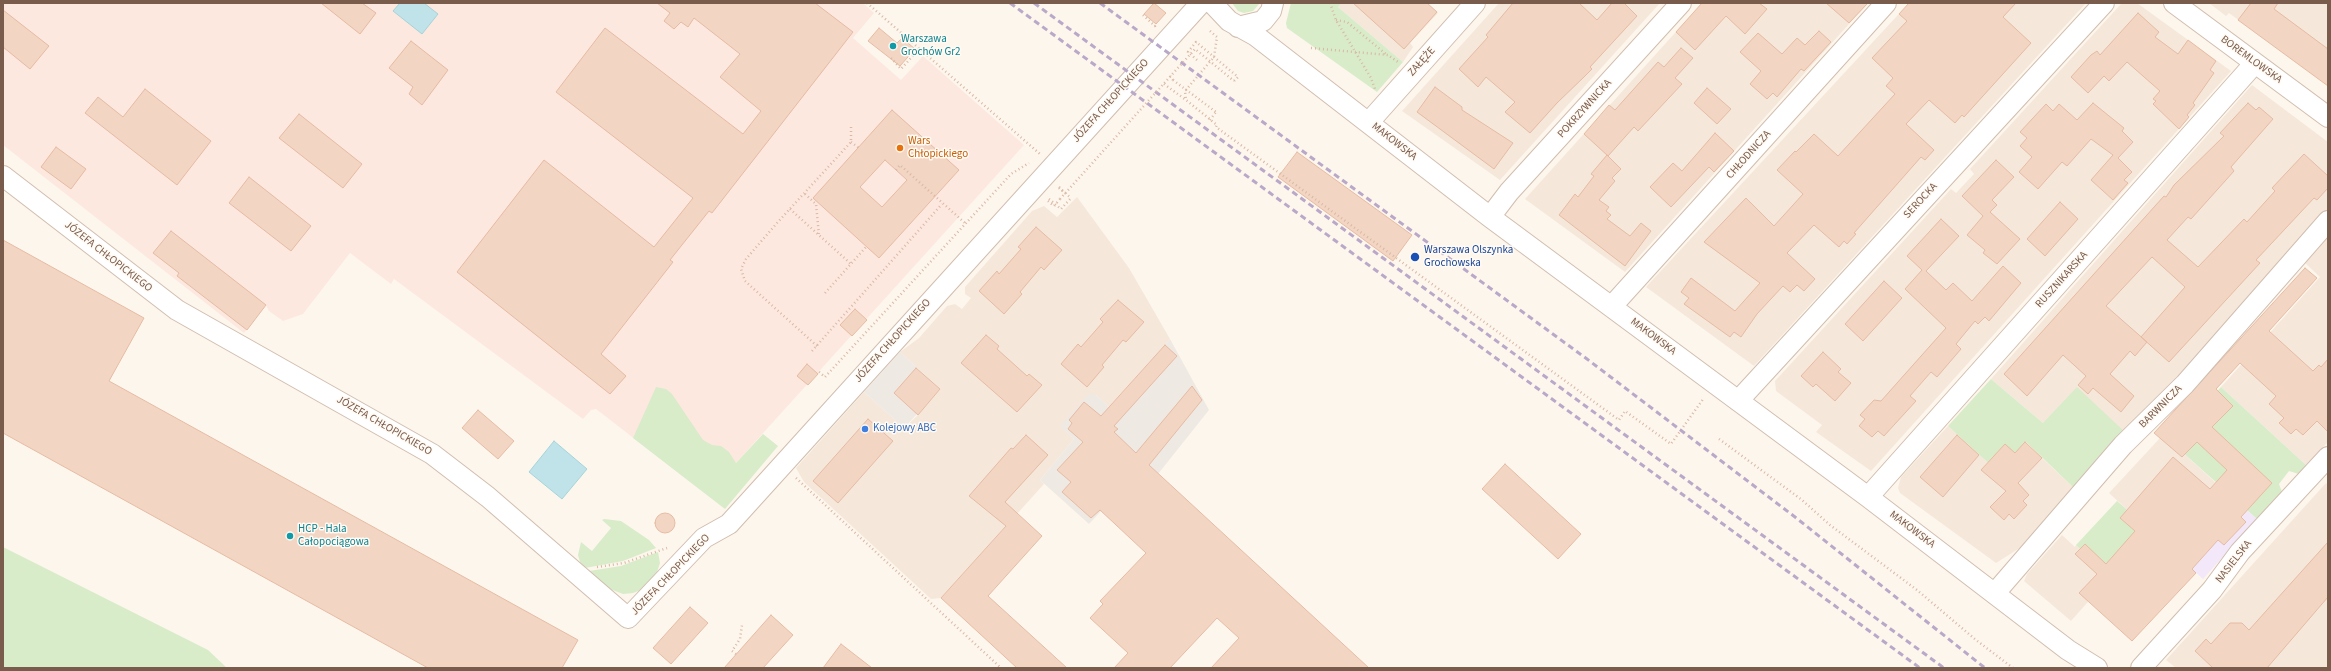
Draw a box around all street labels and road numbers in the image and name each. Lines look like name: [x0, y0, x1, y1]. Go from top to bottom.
street label: BOREMLOWSKA: [2218, 33, 2284, 87]
street label: ZAŁĘŻE: [1405, 45, 1439, 79]
street label: JÓZEFA CHŁOPICKIEGO: [1070, 57, 1152, 145]
street label: POKRZYWNICKA: [1555, 77, 1615, 141]
street label: MAKOWSKA: [1369, 120, 1419, 164]
street label: CHŁODNICZA: [1724, 128, 1774, 182]
street label: SEROCKA: [1901, 181, 1941, 221]
street label: JÓZEFA CHŁOPICKIEGO: [61, 219, 155, 295]
street label: RUSZNIKARSKA: [2033, 249, 2091, 311]
street label: JÓZEFA CHŁOPICKIEGO: [852, 297, 934, 385]
street label: MAKOWSKA: [1627, 315, 1679, 359]
street label: BARWNICZA: [2137, 383, 2185, 431]
street label: JÓZEFA CHŁOPICKIEGO: [334, 393, 434, 459]
street label: MAKOWSKA: [1886, 508, 1938, 552]
street label: JÓZEFA CHŁOPICKIEGO: [629, 532, 713, 618]
street label: NASIELSKA: [2213, 538, 2255, 586]

